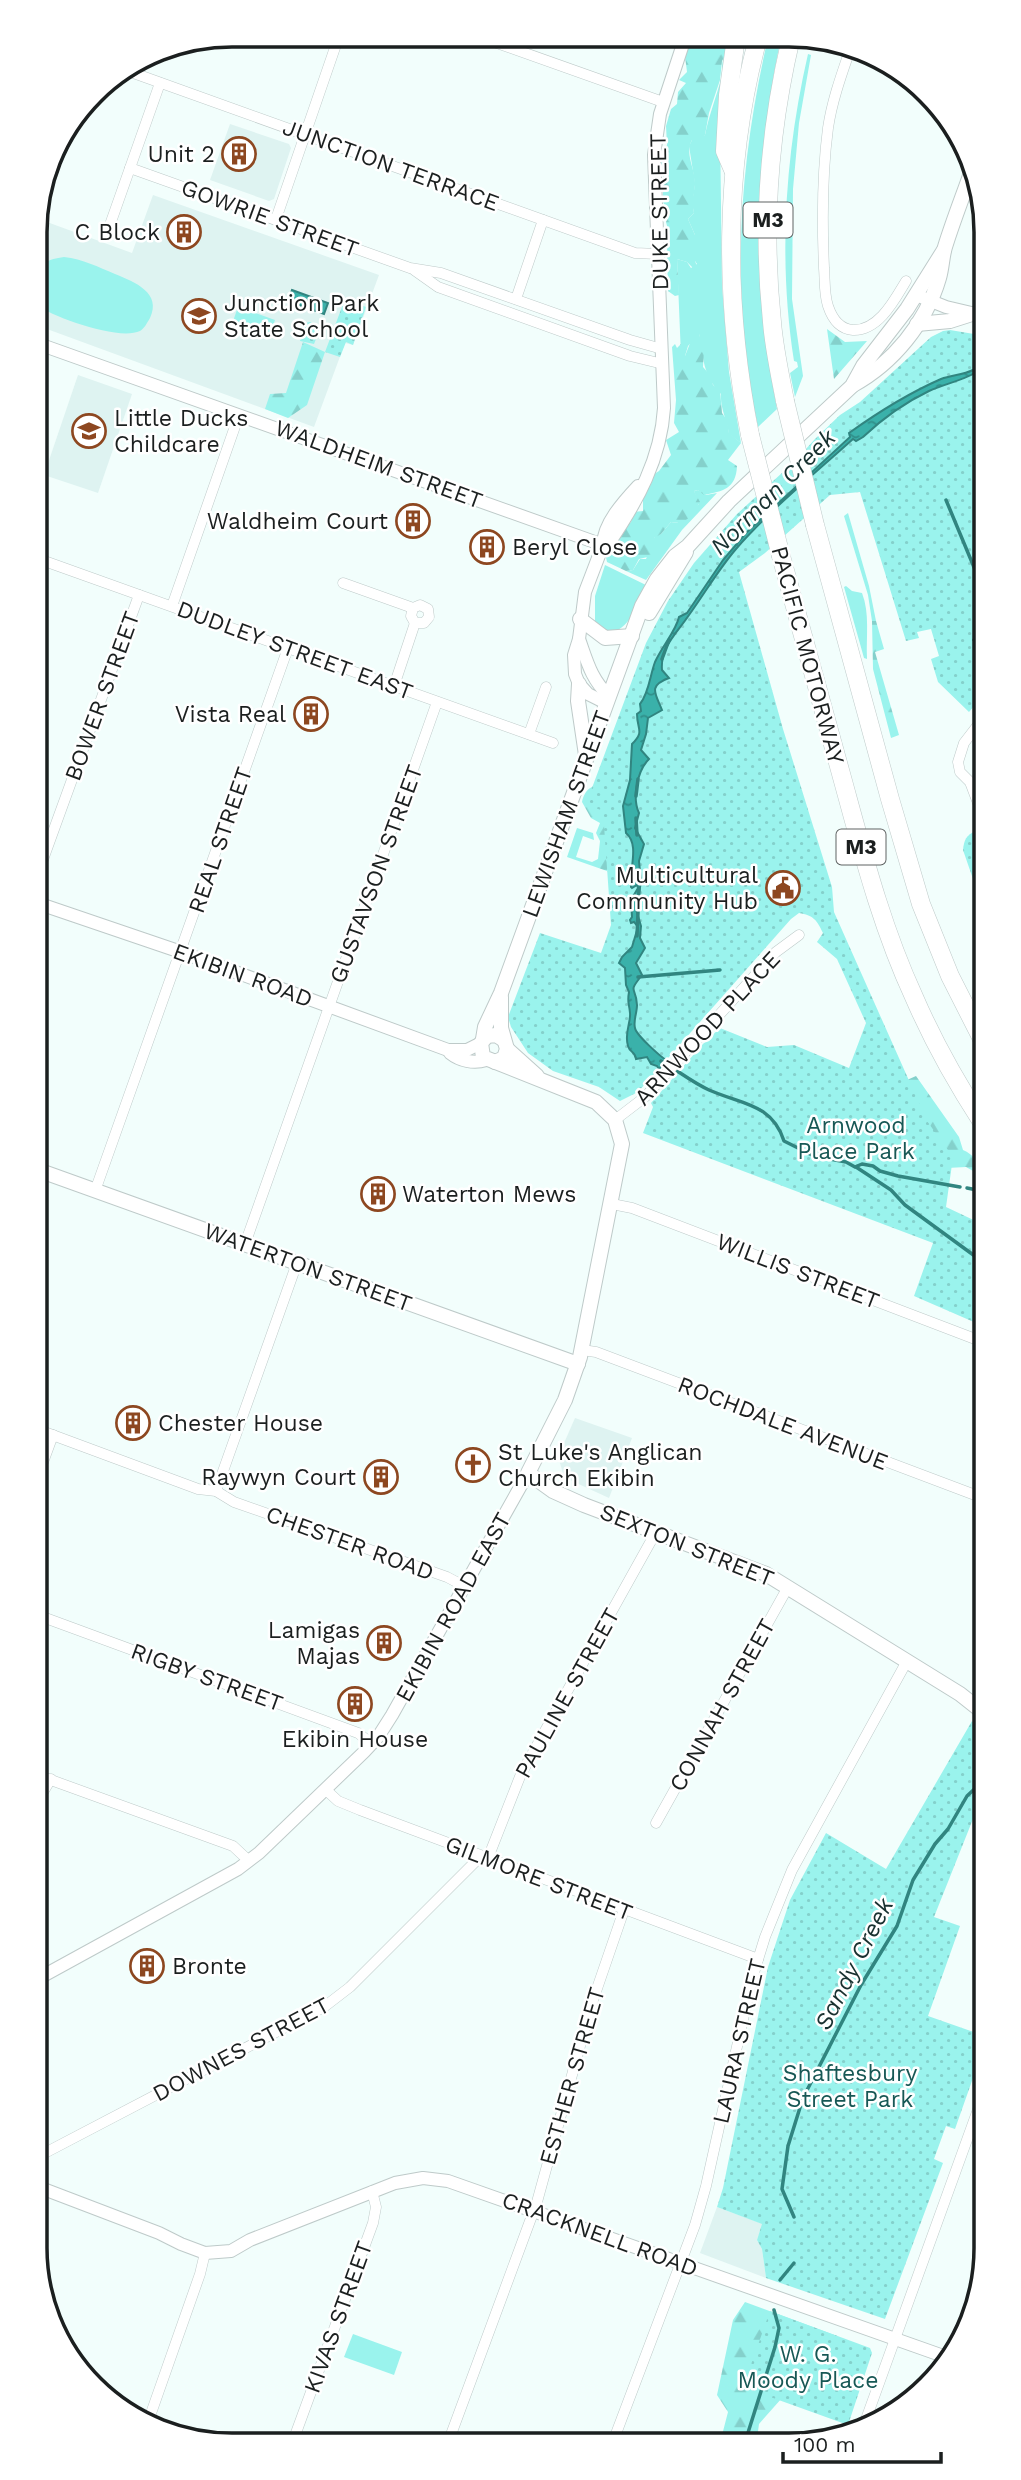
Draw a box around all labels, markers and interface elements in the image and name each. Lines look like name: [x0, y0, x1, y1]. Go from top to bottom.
street label: JUNCTION TERRACE: [279, 114, 503, 217]
street label: DUKE STREET: [645, 133, 674, 291]
building icon: Unit 2: [220, 135, 258, 173]
place label: Unit 2: [148, 141, 215, 168]
street label: GOWRIE STREET: [177, 174, 362, 263]
road number: M3: [744, 202, 792, 238]
building icon: C Block: [165, 213, 203, 251]
place label: C Block: [75, 219, 160, 246]
place label: Junction Park State School: [224, 290, 379, 343]
school or university icon: Junction Park State School: [180, 297, 218, 335]
place label: Little Ducks Childcare: [114, 405, 248, 458]
school or university icon: Little Ducks Childcare: [70, 412, 108, 450]
street label: WALDHEIM STREET: [271, 414, 486, 515]
water label: Norman Creek: [705, 423, 842, 560]
building icon: Waldheim Court: [394, 502, 432, 540]
place label: Waldheim Court: [207, 508, 388, 535]
building icon: Beryl Close: [468, 528, 506, 566]
place label: Beryl Close: [512, 534, 638, 561]
street label: PACIFIC MOTORWAY: [765, 543, 850, 767]
street label: DUDLEY STREET EAST: [173, 595, 417, 706]
street label: BOWER STREET: [59, 608, 146, 785]
building icon: Vista Real: [292, 695, 330, 733]
place label: Vista Real: [175, 701, 286, 728]
street label: LEWISHAM STREET: [516, 707, 616, 921]
street label: GUSTAVSON STREET: [324, 761, 429, 987]
street label: REAL STREET: [183, 764, 258, 917]
road number: M3: [836, 830, 886, 864]
place label: Multicultural Community Hub: [576, 862, 758, 915]
public building icon: Multicultural Community Hub: [764, 869, 802, 907]
street label: EKIBIN ROAD: [169, 938, 316, 1013]
street label: ARNWOOD PLACE: [629, 946, 786, 1111]
park label: Arnwood Place Park: [797, 1112, 915, 1165]
building icon: Waterton Mews: [359, 1175, 397, 1213]
place label: Waterton Mews: [402, 1181, 576, 1208]
street label: WATERTON STREET: [200, 1217, 416, 1318]
street label: WILLIS STREET: [713, 1228, 883, 1315]
street label: ROCHDALE AVENUE: [674, 1371, 892, 1476]
building icon: Chester House: [114, 1404, 152, 1442]
place label: Chester House: [158, 1410, 323, 1437]
place label: St Luke's Anglican Church Ekibin: [498, 1439, 703, 1492]
church icon: St Luke's Anglican Church Ekibin: [454, 1446, 492, 1484]
building icon: Raywyn Court: [362, 1458, 400, 1496]
place label: Raywyn Court: [201, 1464, 356, 1491]
street label: SEXTON STREET: [596, 1498, 778, 1593]
street label: CHESTER ROAD: [262, 1501, 437, 1586]
street label: EKIBIN ROAD EAST: [390, 1508, 517, 1707]
street label: PAULINE STREET: [509, 1603, 625, 1783]
street label: CONNAH STREET: [664, 1614, 781, 1796]
place label: Lamigas Majas: [268, 1617, 360, 1670]
building icon: Lamigas Majas: [365, 1624, 403, 1662]
street label: RIGBY STREET: [127, 1637, 287, 1718]
building icon: Ekibin House: [336, 1685, 374, 1723]
place label: Ekibin House: [282, 1726, 428, 1753]
street label: GILMORE STREET: [441, 1830, 636, 1927]
water label: Sandy Creek: [809, 1893, 900, 2035]
building icon: Bronte: [128, 1947, 166, 1985]
place label: Bronte: [172, 1953, 247, 1980]
street label: LAURA STREET: [707, 1956, 772, 2126]
street label: ESTHER STREET: [534, 1984, 611, 2168]
street label: DOWNES STREET: [148, 1991, 334, 2107]
park label: Shaftesbury Street Park: [783, 2060, 917, 2113]
street label: CRACKNELL ROAD: [498, 2186, 701, 2282]
street label: KIVAS STREET: [299, 2238, 378, 2397]
park label: W. G. Moody Place: [738, 2341, 878, 2394]
scale bar: [783, 2420, 940, 2464]
text: 100 m: [794, 2432, 856, 2457]

